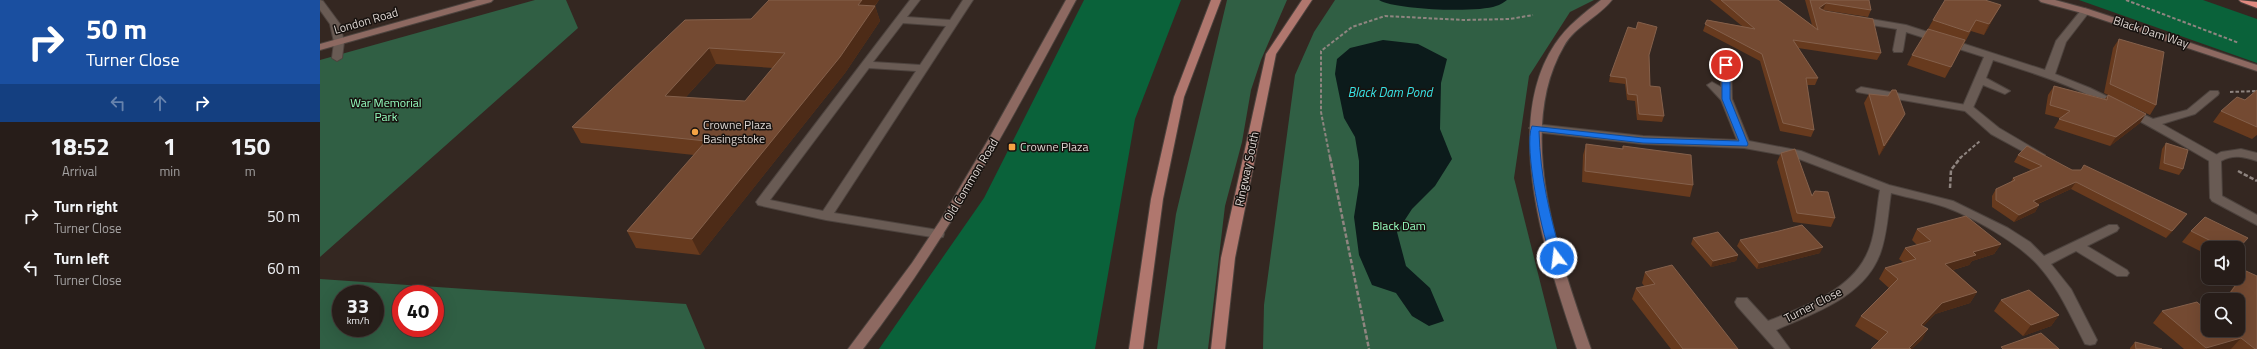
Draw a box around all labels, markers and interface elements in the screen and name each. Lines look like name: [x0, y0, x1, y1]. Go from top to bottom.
street label: London Road: [331, 2, 400, 39]
text: 50 m: [86, 7, 147, 50]
street label: Black Dam Way: [2111, 10, 2192, 53]
icon: right: [20, 16, 72, 68]
text: Turner Close: [86, 46, 180, 73]
pin: [1709, 48, 1743, 82]
icon: arrive: [1715, 54, 1737, 76]
water label: Black Dam Pond: [1348, 82, 1434, 102]
icon: left: [107, 92, 129, 114]
icon: ahead: [149, 92, 171, 114]
icon: right: [191, 92, 213, 114]
park label: War Memorial Park: [350, 93, 422, 126]
place label: Crowne Plaza Basingstoke: [703, 115, 771, 148]
marker: Crowne Plaza Basingstoke: [690, 127, 700, 137]
text: 18:52: [50, 128, 110, 164]
text: 1: [163, 128, 177, 164]
text: 150: [230, 128, 270, 164]
street label: Ringway South: [1229, 130, 1264, 208]
street label: Old Common Road: [938, 135, 1003, 225]
place label: Crowne Plaza: [1020, 137, 1088, 156]
marker: Crowne Plaza: [1007, 142, 1017, 152]
text: Arrival: [62, 161, 97, 181]
text: min: [159, 161, 180, 181]
text: m: [245, 161, 256, 181]
text: Turn right: [54, 195, 118, 218]
icon: right: [20, 205, 42, 227]
text: 50 m: [267, 205, 300, 228]
park label: Black Dam: [1372, 216, 1426, 235]
text: Turner Close: [54, 218, 122, 238]
position arrow: [1536, 237, 1578, 279]
map controls: [2201, 241, 2245, 337]
button: sound: [2201, 241, 2245, 285]
text: Turn left: [54, 247, 109, 270]
icon: left: [20, 257, 42, 279]
text: 60 m: [267, 257, 300, 280]
text: Turner Close: [54, 270, 122, 290]
street label: Turner Close: [1781, 282, 1845, 327]
speed limit sign: 40: [392, 285, 444, 337]
text: 33: [347, 290, 369, 321]
button: search: [2201, 293, 2245, 337]
text: km/h: [347, 313, 369, 328]

